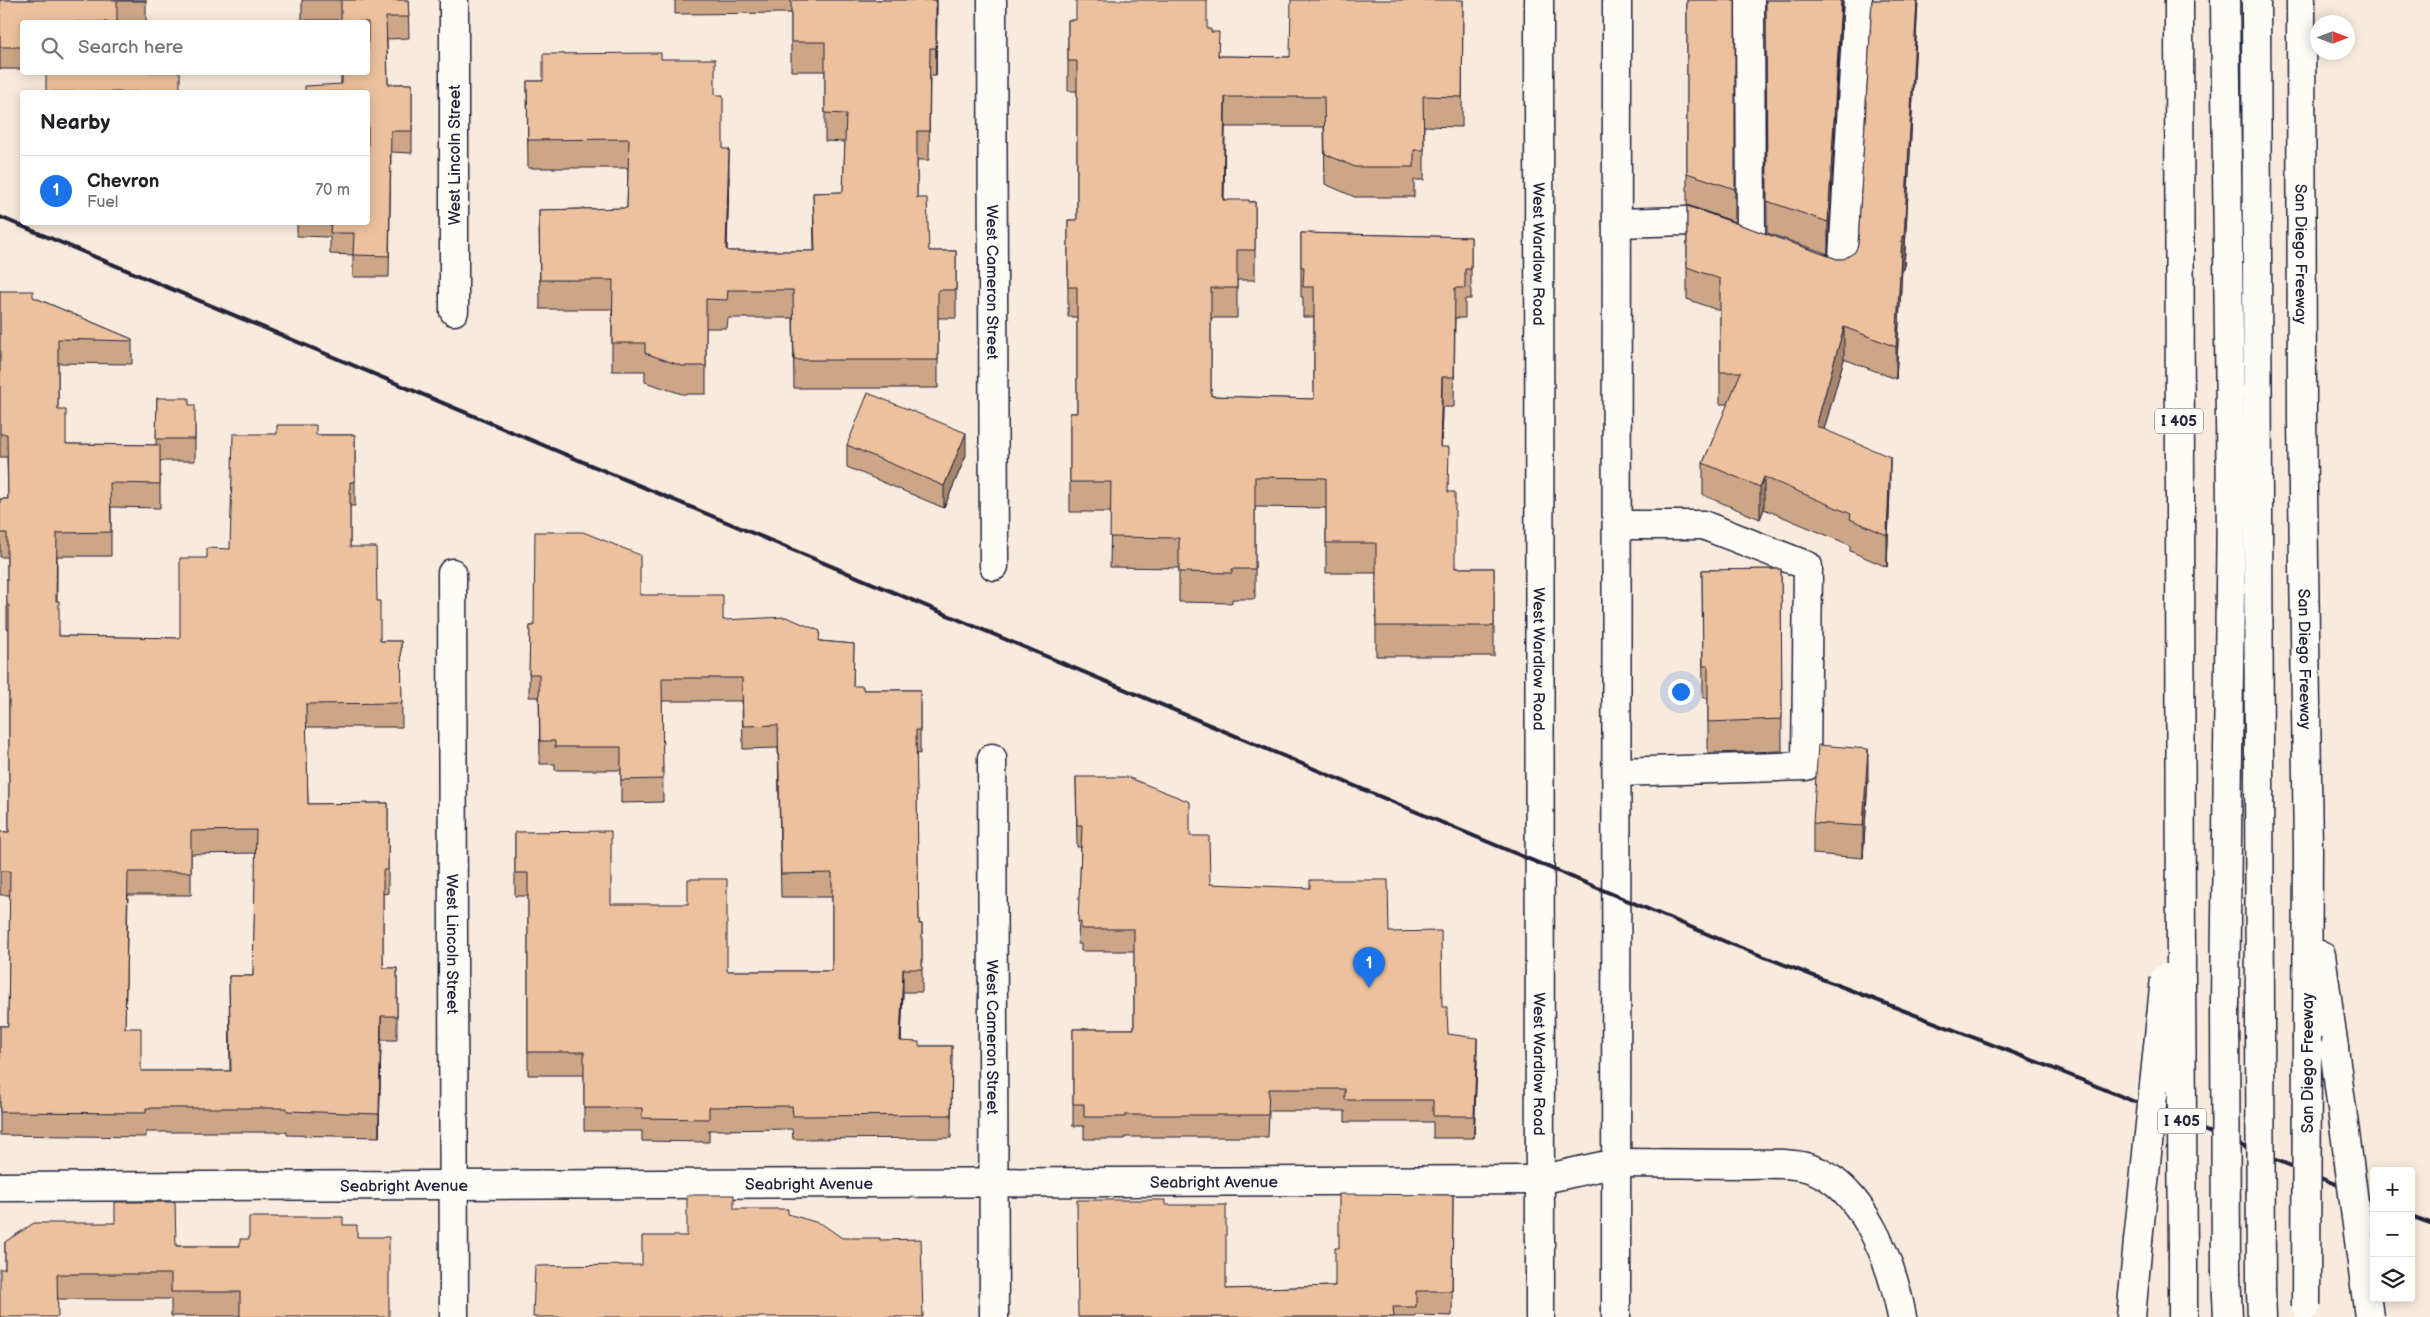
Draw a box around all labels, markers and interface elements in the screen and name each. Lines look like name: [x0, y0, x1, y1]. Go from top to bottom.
north arrow: [2310, 15, 2355, 60]
search box: [20, 20, 370, 75]
icon: search: [38, 34, 66, 62]
text: Search here: [78, 36, 183, 59]
street label: West Lincoln Street: [446, 85, 465, 225]
text: Nearby: [40, 110, 110, 135]
text: Chevron: [87, 170, 159, 193]
text: 1: [53, 181, 59, 200]
text: 70 m: [315, 181, 350, 200]
street label: West Wardlow Road: [1528, 182, 1547, 326]
street label: San Diego Freeway: [2290, 184, 2310, 325]
text: Fuel: [87, 193, 118, 212]
street label: West Cameron Street: [982, 204, 1001, 360]
road number: I 405: [2155, 408, 2203, 434]
street label: West Wardlow Road: [1528, 587, 1548, 731]
street label: San Diego Freeway: [2293, 589, 2314, 730]
your location: [1668, 679, 1694, 705]
street label: West Lincoln Street: [442, 874, 461, 1014]
pin: 1: [1353, 947, 1385, 988]
street label: West Cameron Street: [982, 959, 1001, 1115]
street label: West Wardlow Road: [1529, 992, 1548, 1136]
street label: San Diego Freeway: [2299, 992, 2318, 1133]
road number: I 405: [2158, 1108, 2206, 1134]
map controls: [2370, 1167, 2415, 1302]
button: +: [2370, 1167, 2415, 1212]
street label: Seabright Avenue: [1150, 1173, 1278, 1193]
street label: Seabright Avenue: [745, 1175, 873, 1195]
street label: Seabright Avenue: [340, 1177, 468, 1196]
button: −: [2370, 1212, 2415, 1257]
button: layers: [2370, 1257, 2415, 1302]

